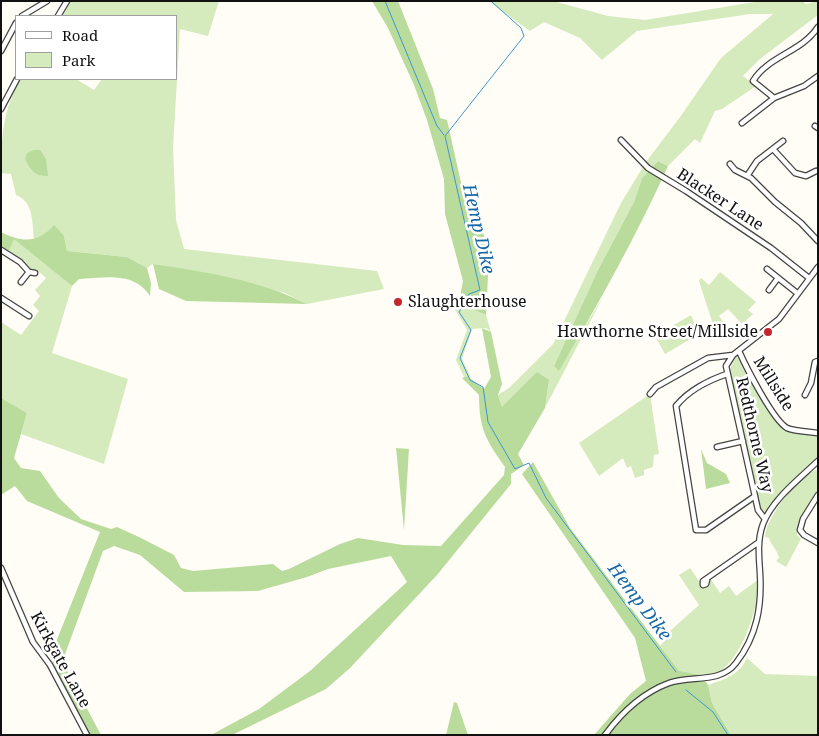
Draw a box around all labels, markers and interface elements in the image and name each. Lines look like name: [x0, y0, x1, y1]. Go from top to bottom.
legend: [15, 15, 178, 80]
text: Road: [62, 25, 98, 45]
text: Park: [62, 50, 95, 70]
street label: Blacker Lane: [673, 165, 767, 235]
water label: Hemp Dike: [457, 182, 499, 276]
place label: Slaughterhouse: [408, 292, 527, 312]
marker: Slaughterhouse: [392, 296, 404, 308]
place label: Hawthorne Street/Millside: [557, 322, 758, 342]
marker: Hawthorne Street/Millside: [762, 326, 774, 338]
street label: Millside: [749, 353, 797, 415]
street label: Redthorne Way: [731, 375, 777, 495]
water label: Hemp Dike: [603, 559, 675, 645]
street label: Kirkgate Lane: [26, 609, 94, 711]

